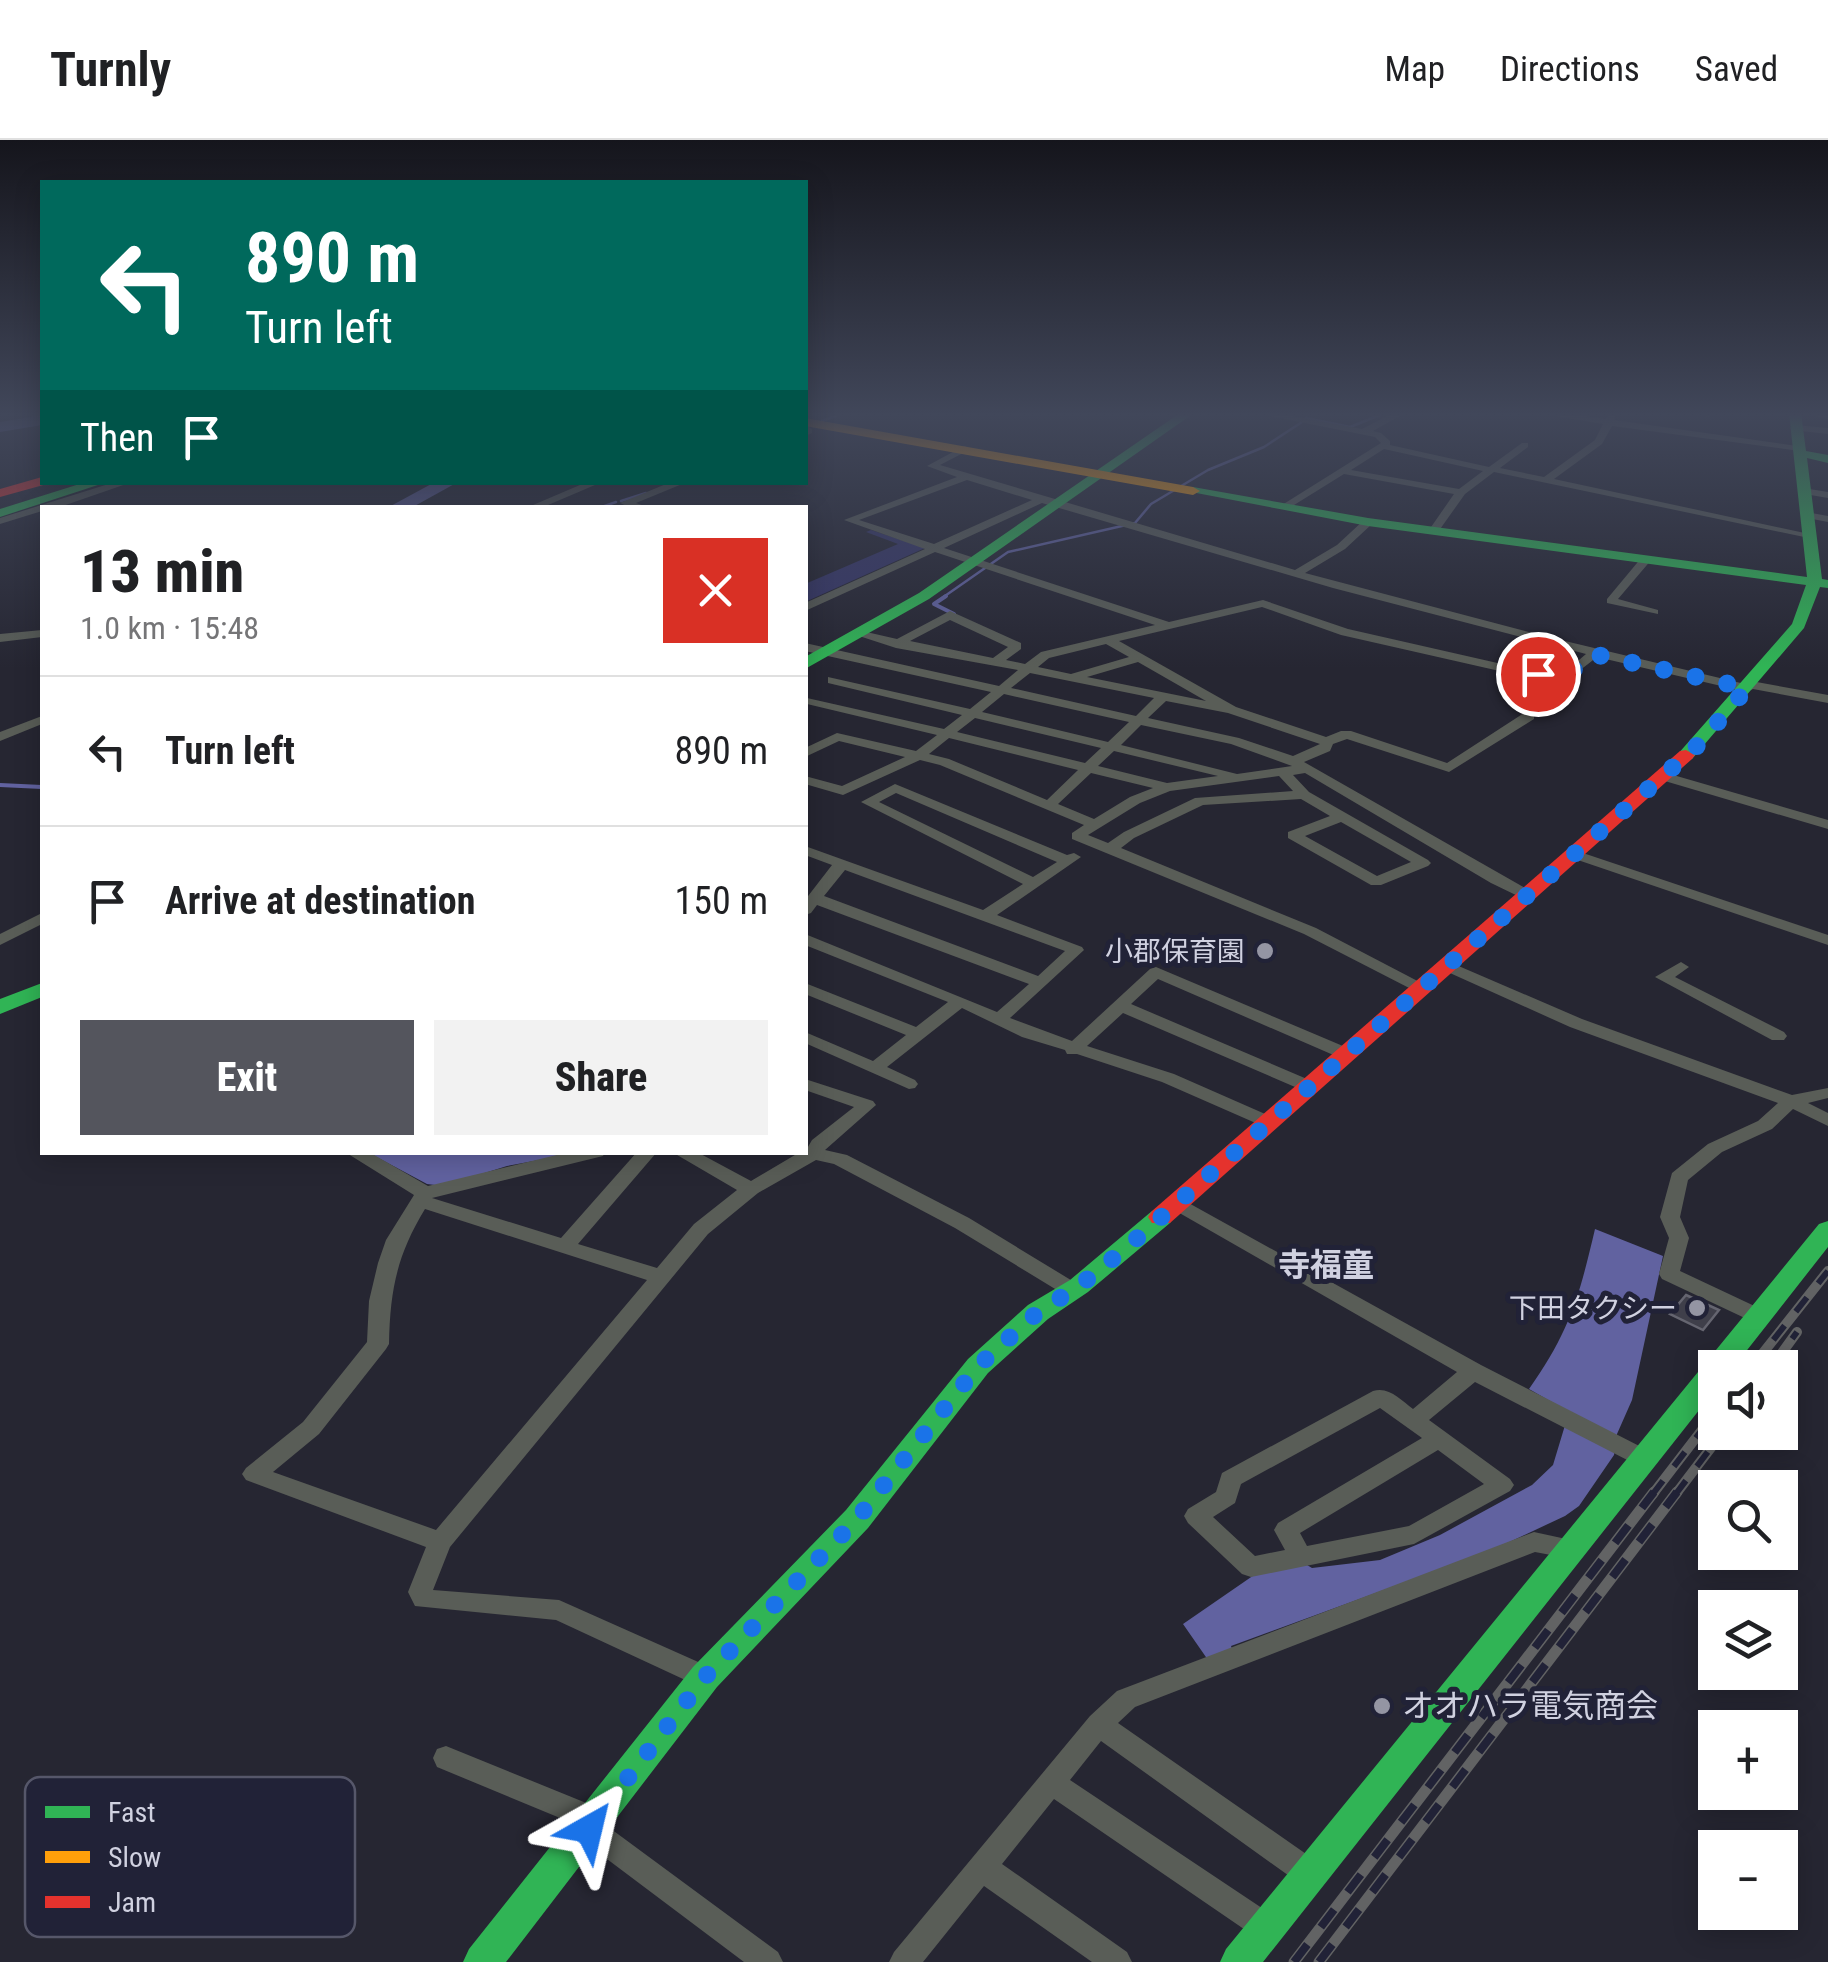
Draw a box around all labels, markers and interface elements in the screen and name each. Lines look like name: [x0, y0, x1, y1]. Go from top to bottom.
text: Turnly: [50, 41, 171, 98]
text: Map: [1385, 49, 1445, 90]
text: Directions: [1500, 49, 1640, 90]
text: Saved: [1695, 49, 1778, 90]
text: 890 m: [245, 217, 419, 299]
icon: left: [80, 220, 210, 350]
text: Turn left: [245, 301, 393, 354]
icon: arrive: [174, 410, 229, 465]
text: Then: [80, 416, 154, 460]
text: 13 min: [80, 536, 244, 607]
button: close: [663, 538, 768, 643]
text: 1.0 km · 15:48: [80, 609, 259, 647]
pin: [1496, 632, 1581, 717]
icon: arrive: [1511, 647, 1566, 702]
icon: left: [80, 724, 135, 779]
text: Turn left: [165, 729, 295, 773]
text: 890 m: [674, 729, 768, 773]
icon: arrive: [80, 874, 135, 929]
text: Arrive at destination: [165, 879, 475, 923]
text: 150 m: [674, 879, 768, 923]
place label: 小郡保育園: [1105, 935, 1245, 968]
marker: 小郡保育園: [1254, 940, 1276, 962]
button: Exit: [80, 1020, 414, 1135]
button: Share: [434, 1020, 768, 1135]
district label: 寺福童: [1278, 1246, 1374, 1284]
place label: 下田タクシー: [1509, 1292, 1677, 1325]
marker: 下田タクシー: [1686, 1297, 1708, 1319]
map controls: [1698, 1350, 1798, 1930]
button: sound: [1698, 1350, 1798, 1450]
button: search: [1698, 1470, 1798, 1570]
button: layers: [1698, 1590, 1798, 1690]
place label: オオハラ電気商会: [1402, 1687, 1658, 1725]
marker: オオハラ電気商会: [1371, 1695, 1393, 1717]
button: +: [1698, 1710, 1798, 1810]
legend: [25, 1777, 355, 1937]
position arrow: [537, 1777, 641, 1881]
text: Fast: [108, 1796, 155, 1829]
button: −: [1698, 1830, 1798, 1930]
text: Slow: [108, 1841, 161, 1874]
text: Jam: [108, 1886, 156, 1919]

